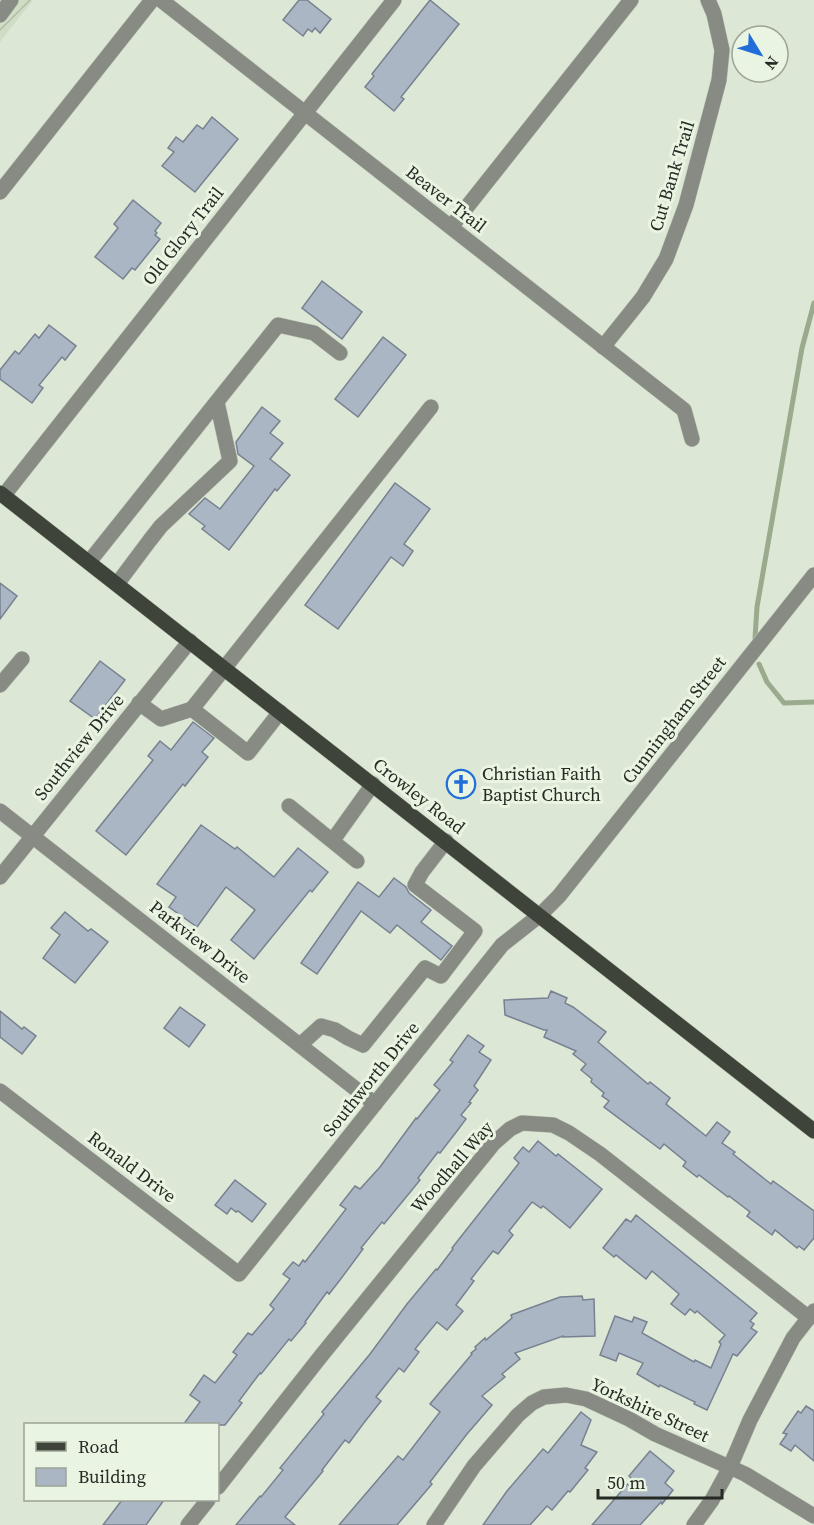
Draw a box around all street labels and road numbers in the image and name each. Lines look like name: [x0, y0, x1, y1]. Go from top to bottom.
street label: Cut Bank Trail: [643, 118, 700, 234]
street label: Beaver Trail: [401, 159, 492, 238]
street label: Old Glory Trail: [136, 181, 229, 290]
street label: Cunningham Street: [616, 651, 731, 789]
street label: Southview Drive: [28, 688, 129, 805]
street label: Crowley Road: [368, 752, 471, 840]
street label: Parkview Drive: [145, 894, 256, 989]
street label: Southworth Drive: [317, 1016, 425, 1141]
street label: Woodhall Way: [405, 1115, 499, 1218]
street label: Ronald Drive: [83, 1125, 182, 1208]
street label: Yorkshire Street: [587, 1371, 714, 1448]

